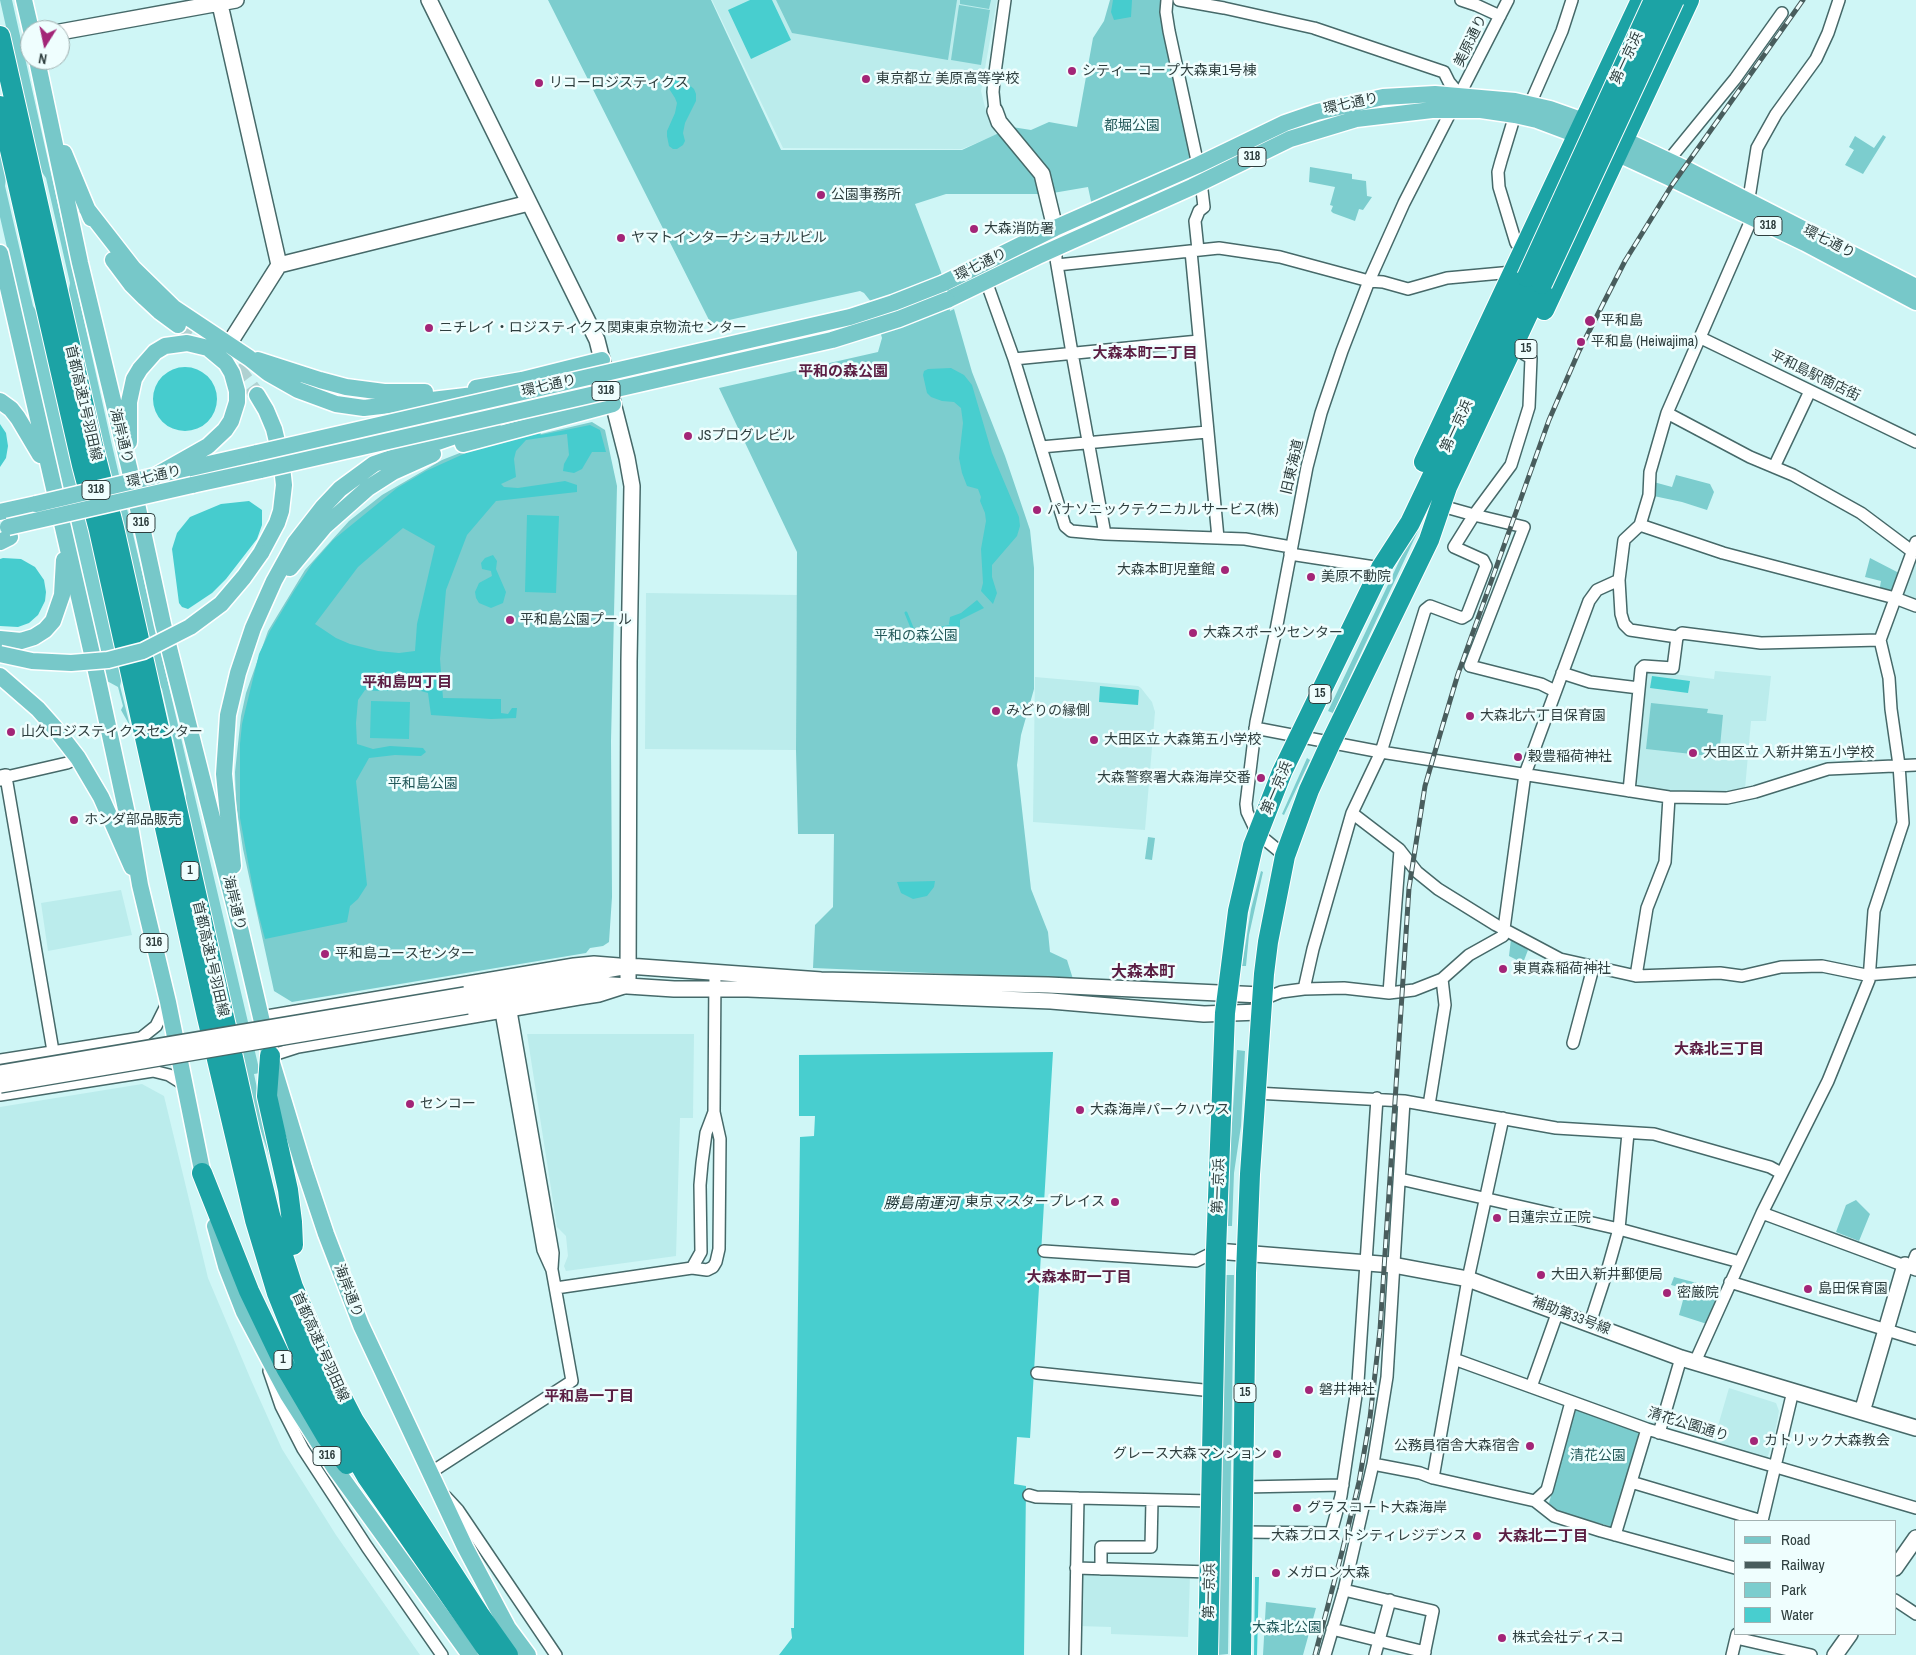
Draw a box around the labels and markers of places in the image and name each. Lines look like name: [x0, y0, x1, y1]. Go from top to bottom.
place label: シティーコープ大森東1号棟: [1082, 63, 1256, 79]
marker: シティーコープ大森東1号棟: [1066, 65, 1078, 77]
place label: 東京都立 美原高等学校: [876, 71, 1019, 87]
marker: 東京都立 美原高等学校: [860, 73, 872, 85]
place label: リコーロジスティクス: [549, 75, 689, 91]
marker: リコーロジスティクス: [533, 77, 545, 89]
place label: 公園事務所: [831, 187, 901, 203]
marker: 公園事務所: [815, 189, 827, 201]
place label: 大森消防署: [984, 221, 1054, 237]
marker: 大森消防署: [968, 223, 980, 235]
place label: ヤマトインターナショナルビル: [631, 230, 827, 246]
marker: ヤマトインターナショナルビル: [615, 232, 627, 244]
place label: 平和島: [1601, 313, 1643, 329]
marker: 平和島: [1583, 314, 1597, 328]
place label: ニチレイ・ロジスティクス関東東京物流センター: [439, 320, 747, 336]
marker: ニチレイ・ロジスティクス関東東京物流センター: [423, 322, 435, 334]
place label: 平和島 (Heiwajima): [1591, 334, 1698, 350]
marker: 平和島 (Heiwajima): [1575, 336, 1587, 348]
place label: JSプログレビル: [698, 428, 795, 444]
marker: JSプログレビル: [682, 430, 694, 442]
place label: パナソニックテクニカルサービス(株): [1047, 502, 1279, 518]
marker: パナソニックテクニカルサービス(株): [1031, 504, 1043, 516]
place label: 大森本町児童館: [1117, 562, 1215, 578]
marker: 大森本町児童館: [1219, 564, 1231, 576]
place label: 美原不動院: [1321, 569, 1391, 585]
marker: 美原不動院: [1305, 571, 1317, 583]
place label: 平和島公園プール: [520, 612, 632, 628]
marker: 平和島公園プール: [504, 614, 516, 626]
place label: 大森スポーツセンター: [1203, 625, 1343, 641]
marker: 大森スポーツセンター: [1187, 627, 1199, 639]
place label: みどりの縁側: [1006, 703, 1090, 719]
marker: みどりの縁側: [990, 705, 1002, 717]
place label: 大森北六丁目保育園: [1480, 708, 1606, 724]
marker: 大森北六丁目保育園: [1464, 710, 1476, 722]
place label: 山久ロジスティクスセンター: [21, 724, 203, 740]
marker: 山久ロジスティクスセンター: [5, 726, 17, 738]
place label: 大田区立 大森第五小学校: [1104, 732, 1261, 748]
marker: 大田区立 大森第五小学校: [1088, 734, 1100, 746]
place label: 大田区立 入新井第五小学校: [1703, 745, 1874, 761]
marker: 大田区立 入新井第五小学校: [1687, 747, 1699, 759]
place label: 穀豊稲荷神社: [1528, 749, 1612, 765]
marker: 穀豊稲荷神社: [1512, 751, 1524, 763]
place label: 大森警察署大森海岸交番: [1097, 770, 1251, 786]
marker: 大森警察署大森海岸交番: [1255, 772, 1267, 784]
place label: ホンダ部品販売: [84, 812, 182, 828]
marker: ホンダ部品販売: [68, 814, 80, 826]
place label: 平和島ユースセンター: [335, 946, 475, 962]
marker: 平和島ユースセンター: [319, 948, 331, 960]
place label: 東貫森稲荷神社: [1513, 961, 1611, 977]
marker: 東貫森稲荷神社: [1497, 963, 1509, 975]
place label: センコー: [420, 1096, 476, 1112]
marker: センコー: [404, 1098, 416, 1110]
place label: 大森海岸パークハウス: [1090, 1102, 1230, 1118]
marker: 大森海岸パークハウス: [1074, 1104, 1086, 1116]
place label: 東京マスタープレイス: [965, 1194, 1105, 1210]
marker: 東京マスタープレイス: [1109, 1196, 1121, 1208]
place label: 日蓮宗立正院: [1507, 1210, 1591, 1226]
marker: 日蓮宗立正院: [1491, 1212, 1503, 1224]
place label: 大田入新井郵便局: [1551, 1267, 1663, 1283]
marker: 大田入新井郵便局: [1535, 1269, 1547, 1281]
place label: 島田保育園: [1818, 1281, 1888, 1297]
marker: 島田保育園: [1802, 1283, 1814, 1295]
place label: 密厳院: [1677, 1285, 1719, 1301]
marker: 密厳院: [1661, 1287, 1673, 1299]
place label: 磐井神社: [1319, 1382, 1375, 1398]
marker: 磐井神社: [1303, 1384, 1315, 1396]
place label: カトリック大森教会: [1764, 1433, 1890, 1449]
marker: カトリック大森教会: [1748, 1435, 1760, 1447]
place label: 公務員宿舎大森宿舎: [1394, 1438, 1520, 1454]
marker: 公務員宿舎大森宿舎: [1524, 1440, 1536, 1452]
place label: グレース大森マンション: [1113, 1446, 1267, 1462]
marker: グレース大森マンション: [1271, 1448, 1283, 1460]
place label: グラスコート大森海岸: [1307, 1500, 1447, 1516]
marker: グラスコート大森海岸: [1291, 1502, 1303, 1514]
place label: 大森プロストシティレジデンス: [1271, 1528, 1467, 1544]
marker: 大森プロストシティレジデンス: [1471, 1530, 1483, 1542]
place label: メガロン大森: [1286, 1565, 1370, 1581]
marker: メガロン大森: [1270, 1567, 1282, 1579]
place label: 株式会社ディスコ: [1512, 1630, 1624, 1646]
marker: 株式会社ディスコ: [1496, 1632, 1508, 1644]

